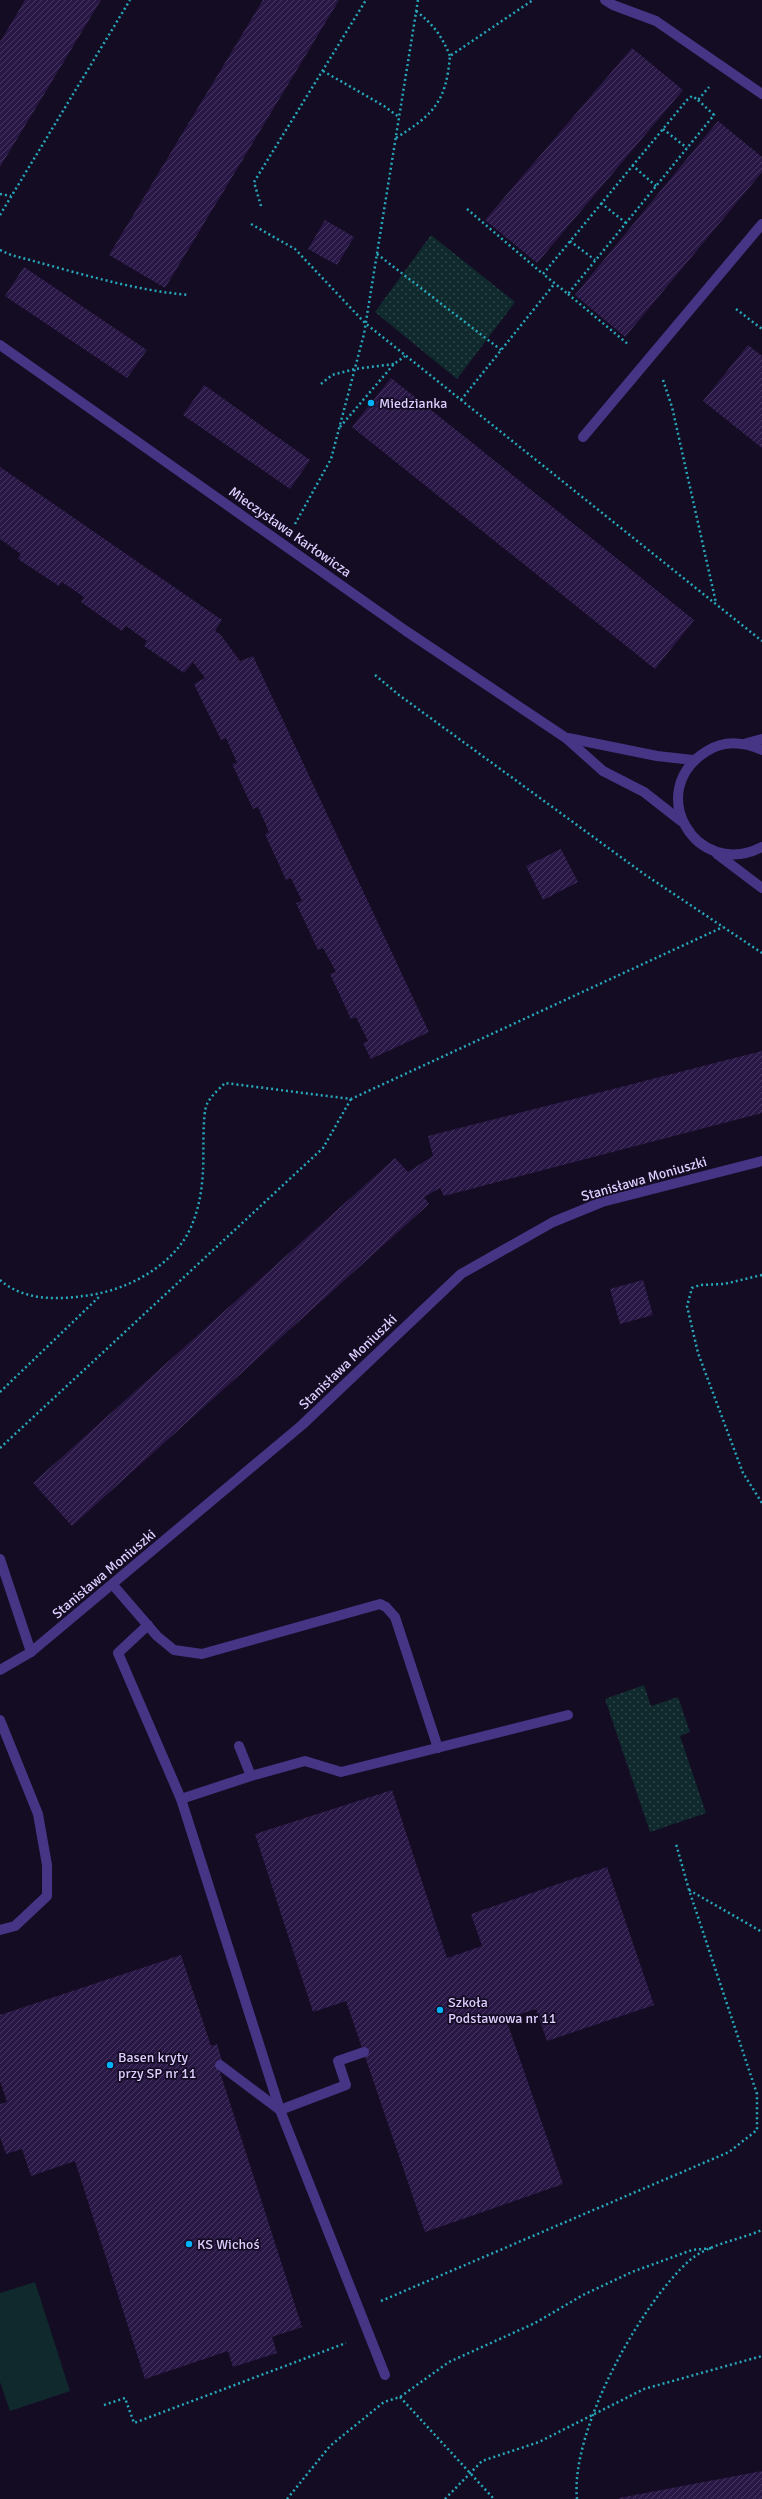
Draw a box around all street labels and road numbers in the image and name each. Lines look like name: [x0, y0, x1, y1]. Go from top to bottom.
street label: Mieczysława Karłowicza: [225, 483, 355, 581]
street label: Stanisława Moniuszki: [579, 1153, 709, 1205]
street label: Stanisława Moniuszki: [295, 1311, 401, 1413]
street label: Stanisława Moniuszki: [49, 1526, 159, 1622]

